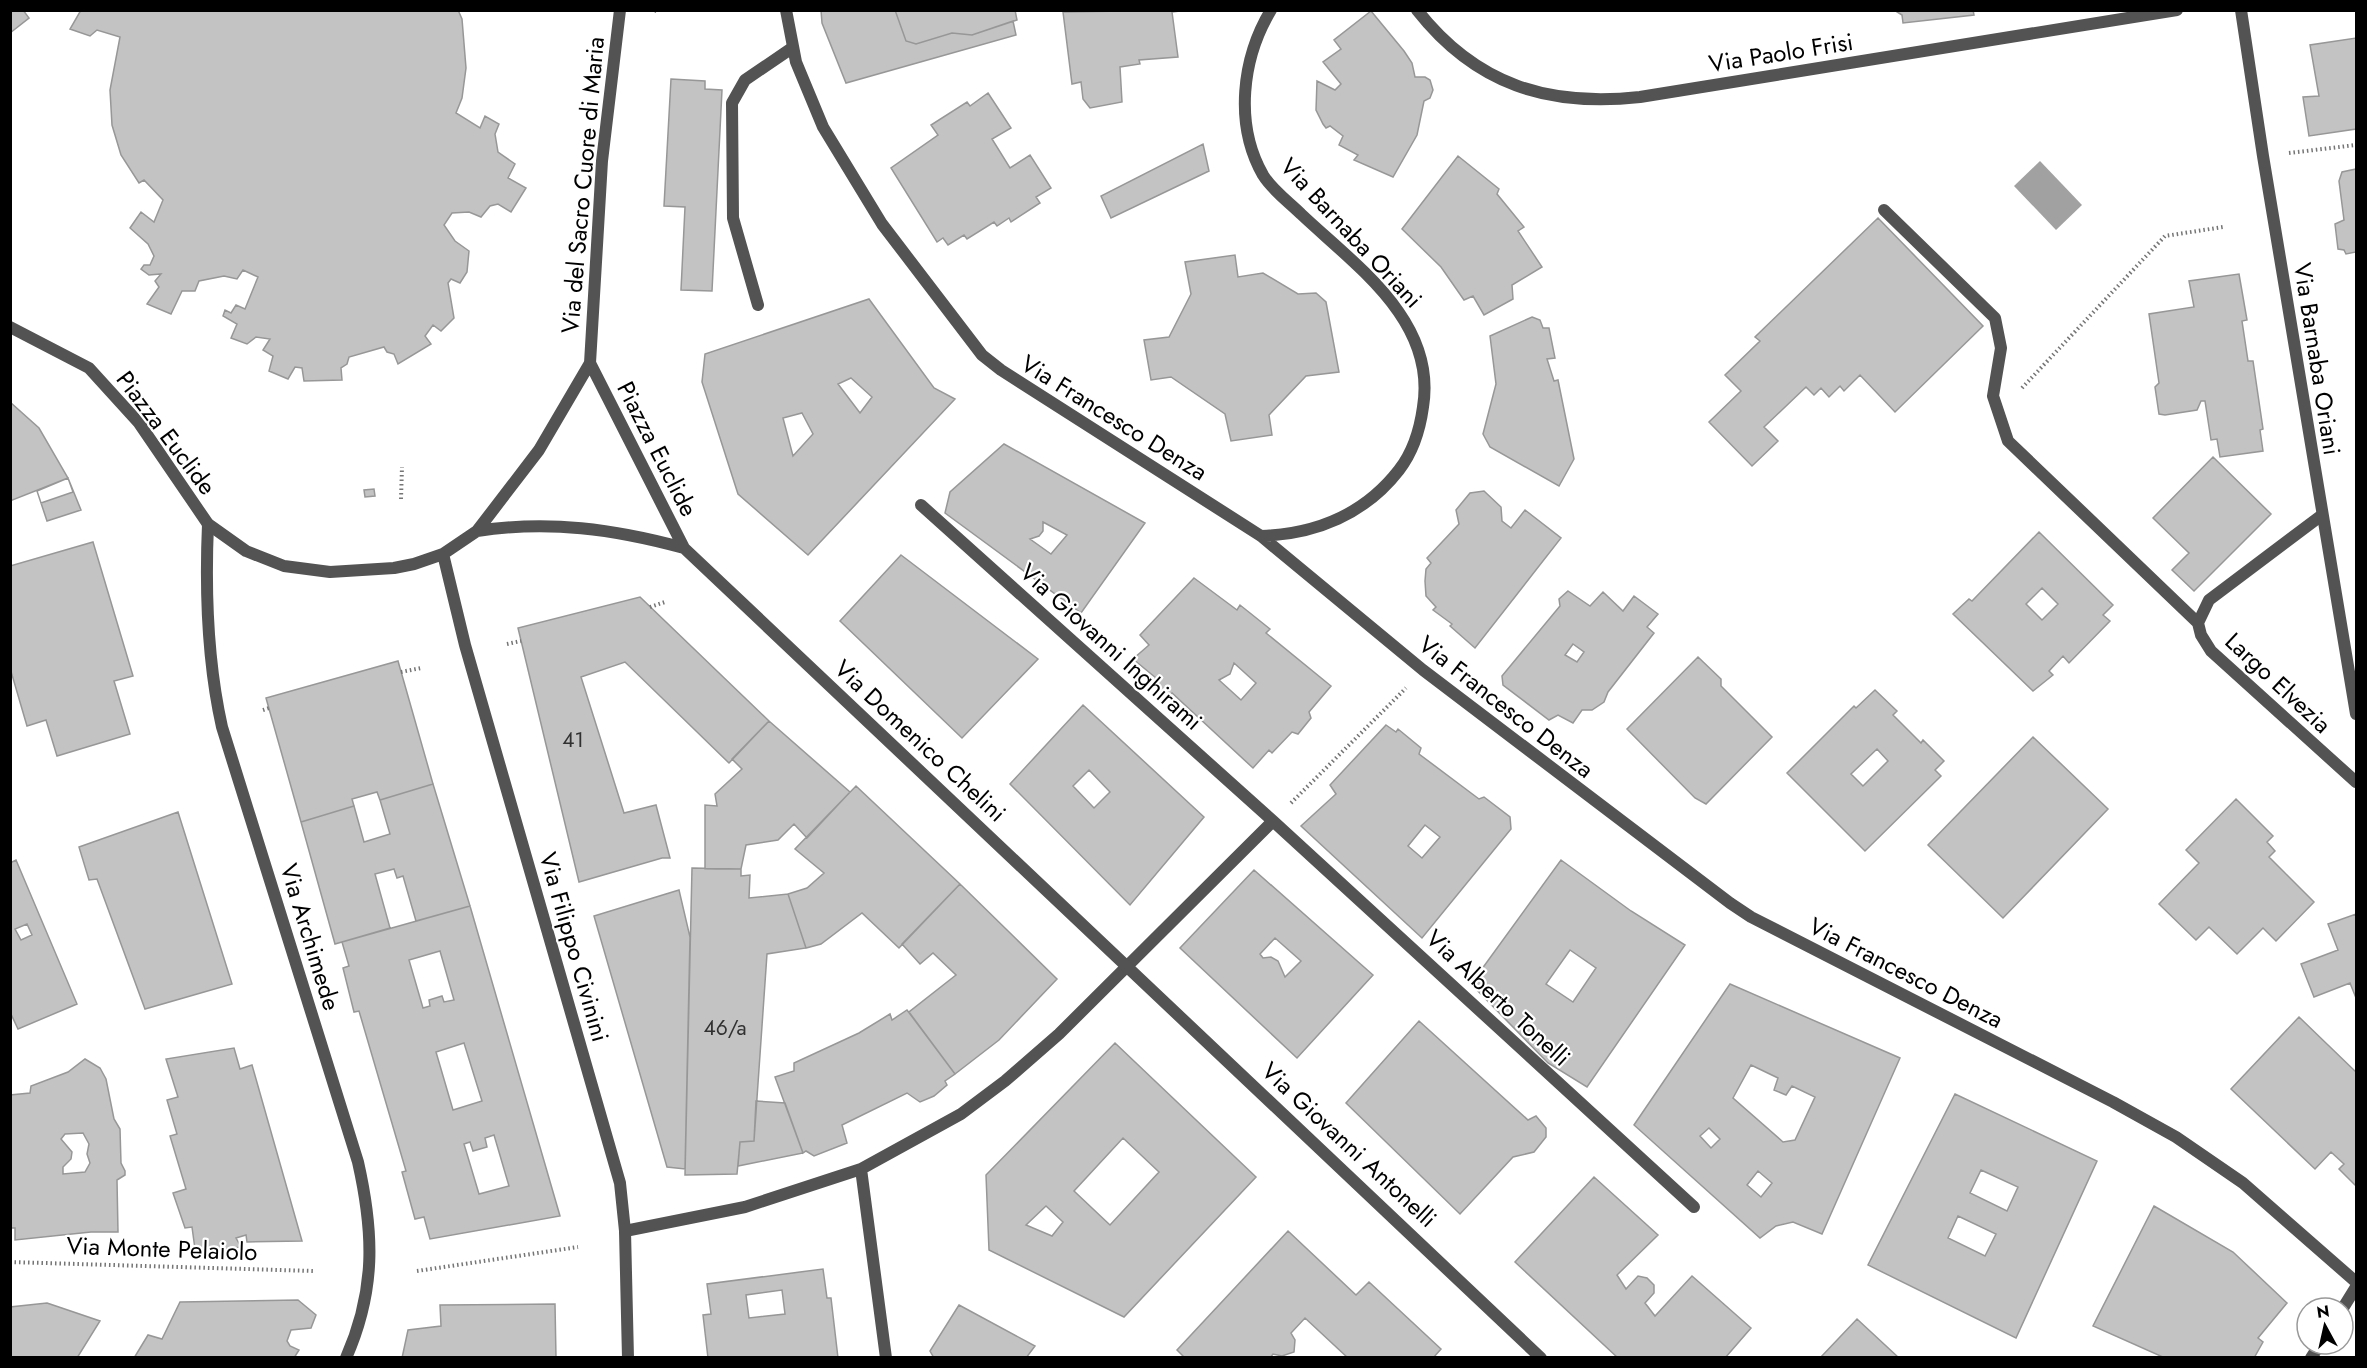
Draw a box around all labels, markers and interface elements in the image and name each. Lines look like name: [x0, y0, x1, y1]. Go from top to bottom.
street label: Via Paolo Frisi: [1706, 24, 1856, 81]
street label: Via del Sacro Cuore di Maria: [552, 35, 613, 335]
street label: Via Barnaba Oriani: [1272, 150, 1430, 316]
street label: Via Barnaba Oriani: [2285, 260, 2350, 458]
street label: Via Francesco Denza: [1014, 346, 1214, 489]
street label: Piazza Euclide: [108, 363, 225, 502]
street label: Piazza Euclide: [608, 375, 707, 522]
street label: Via Giovanni Inghirami: [1012, 555, 1210, 738]
street label: Largo Elvezia: [2217, 624, 2339, 741]
street label: Via Francesco Denza: [1411, 627, 1601, 786]
street label: Via Domenico Chelini: [827, 651, 1014, 830]
house number: 41: [562, 725, 584, 755]
street label: Via Filippo Civinini: [531, 848, 618, 1046]
street label: Via Archimede: [272, 859, 349, 1015]
street label: Via Francesco Denza: [1803, 908, 2009, 1037]
street label: Via Alberto Tonelli: [1418, 921, 1579, 1074]
house number: 46/a: [703, 1013, 747, 1043]
street label: Via Giovanni Antonelli: [1254, 1054, 1445, 1235]
street label: Via Monte Pelaiolo: [66, 1228, 258, 1269]
north arrow: [2295, 1296, 2355, 1356]
text: N: [2315, 1299, 2331, 1324]

